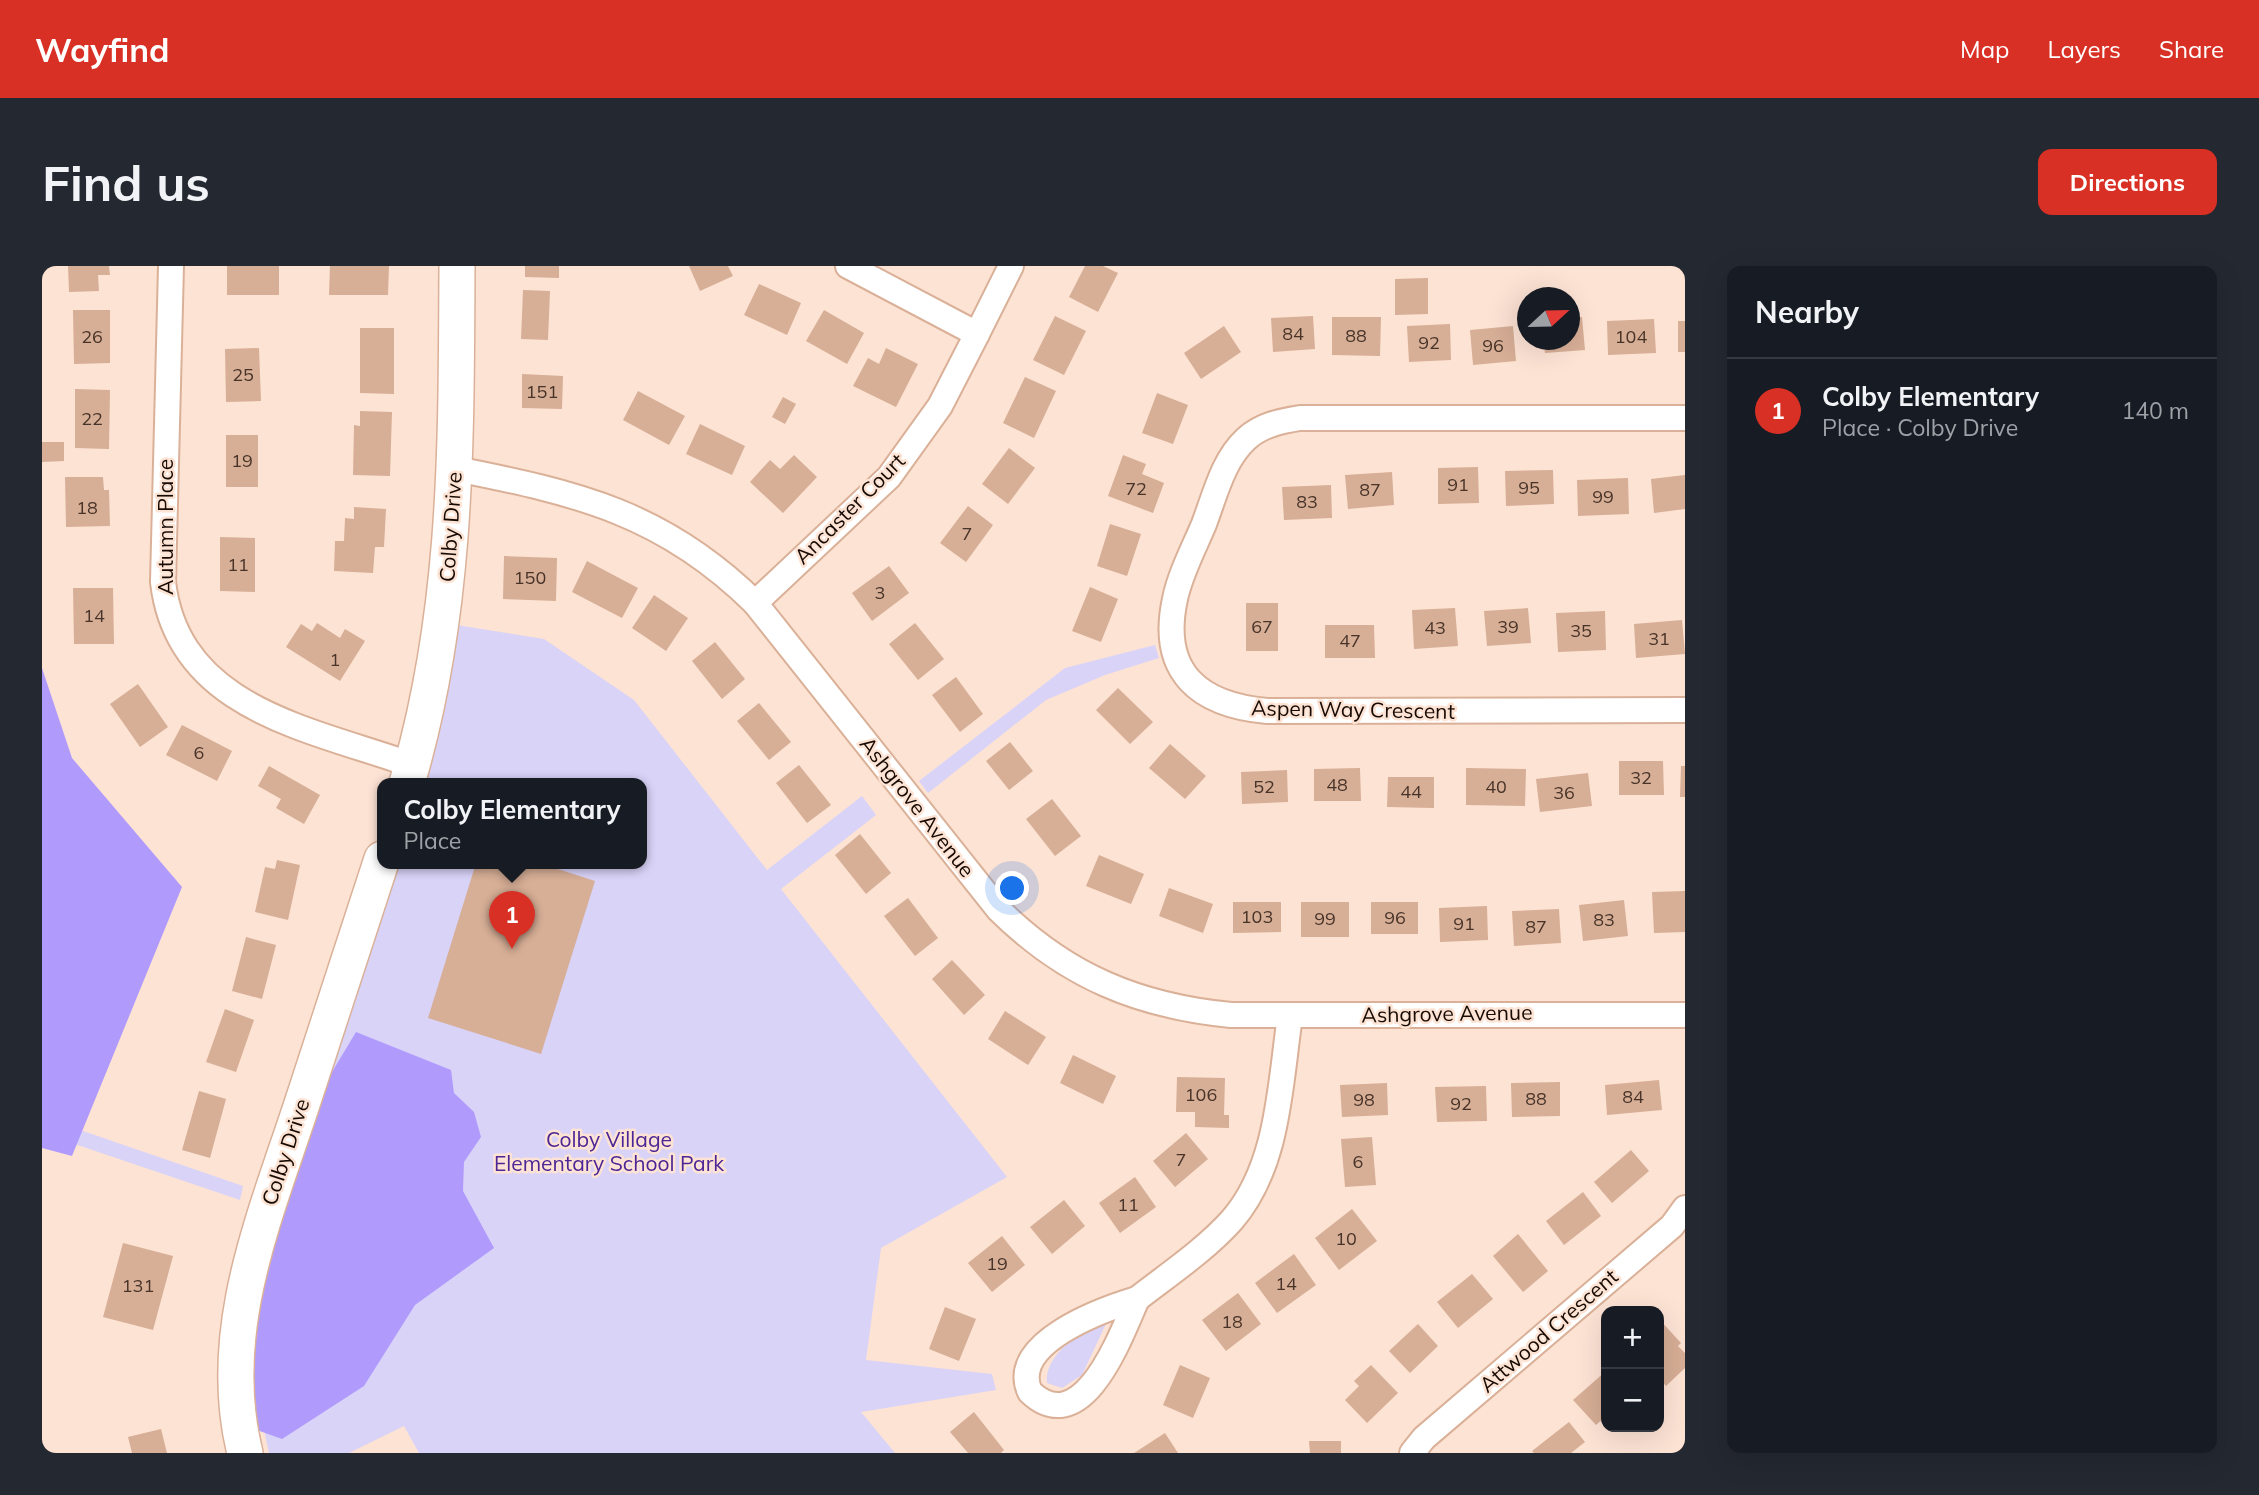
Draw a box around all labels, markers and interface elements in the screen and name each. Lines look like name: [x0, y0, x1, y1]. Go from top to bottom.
text: Wayfind: [35, 29, 170, 70]
text: Map: [1960, 34, 2009, 64]
text: Layers: [2047, 34, 2121, 64]
text: Share: [2159, 34, 2224, 64]
button: Directions: [2038, 149, 2217, 215]
text: Find us: [42, 152, 210, 213]
north arrow: [1517, 287, 1580, 350]
text: Nearby: [1755, 293, 1859, 331]
house number: 84: [1282, 322, 1304, 345]
house number: 88: [1345, 324, 1367, 347]
house number: 26: [81, 325, 103, 348]
house number: 104: [1615, 325, 1647, 348]
house number: 92: [1418, 331, 1440, 354]
house number: 96: [1482, 334, 1504, 357]
house number: 25: [232, 363, 254, 386]
house number: 151: [526, 380, 558, 403]
text: Colby Elementary: [1822, 380, 2039, 413]
text: 1: [1771, 396, 1785, 425]
text: 140 m: [2121, 396, 2189, 425]
house number: 22: [81, 407, 103, 430]
text: Place · Colby Drive: [1822, 413, 2018, 442]
street label: Ancaster Court: [788, 447, 910, 569]
house number: 19: [231, 449, 253, 472]
street label: Autumn Place: [152, 459, 178, 595]
street label: Colby Drive: [433, 471, 467, 583]
house number: 91: [1447, 473, 1469, 496]
house number: 95: [1518, 476, 1540, 499]
house number: 72: [1125, 477, 1147, 500]
house number: 87: [1359, 478, 1381, 501]
house number: 99: [1592, 485, 1614, 508]
house number: 83: [1296, 490, 1318, 513]
house number: 18: [76, 496, 98, 519]
house number: 7: [962, 522, 972, 545]
house number: 11: [227, 553, 249, 576]
house number: 150: [514, 566, 546, 589]
house number: 3: [875, 581, 885, 604]
house number: 14: [83, 604, 105, 627]
house number: 67: [1251, 615, 1273, 638]
house number: 39: [1497, 615, 1519, 638]
house number: 43: [1424, 616, 1446, 639]
house number: 35: [1570, 619, 1592, 642]
house number: 31: [1648, 627, 1670, 650]
house number: 47: [1339, 629, 1361, 652]
house number: 1: [330, 648, 340, 671]
street label: Aspen Way Crescent: [1251, 694, 1455, 724]
street label: Ashgrove Avenue: [855, 731, 981, 882]
house number: 6: [194, 741, 204, 764]
house number: 32: [1630, 766, 1652, 789]
house number: 48: [1326, 773, 1348, 796]
house number: 52: [1253, 775, 1275, 798]
house number: 40: [1485, 775, 1507, 798]
popup: [377, 778, 647, 869]
house number: 44: [1400, 780, 1422, 803]
house number: 36: [1553, 781, 1575, 804]
text: Colby Elementary: [403, 793, 621, 826]
text: Place: [403, 826, 461, 855]
your location: [995, 871, 1029, 905]
pin: 1: [489, 891, 535, 949]
house number: 103: [1241, 905, 1273, 928]
house number: 96: [1384, 906, 1406, 929]
house number: 99: [1314, 907, 1336, 930]
house number: 83: [1593, 908, 1615, 931]
house number: 91: [1453, 912, 1475, 935]
house number: 87: [1525, 915, 1547, 938]
street label: Ashgrove Avenue: [1361, 999, 1533, 1027]
house number: 106: [1185, 1083, 1217, 1106]
house number: 84: [1622, 1085, 1644, 1108]
house number: 88: [1525, 1087, 1547, 1110]
house number: 98: [1353, 1088, 1375, 1111]
house number: 92: [1450, 1092, 1472, 1115]
street label: Colby Drive: [256, 1095, 314, 1208]
park label: Colby Village Elementary School Park: [494, 1126, 724, 1176]
house number: 7: [1176, 1148, 1186, 1171]
house number: 6: [1353, 1150, 1363, 1173]
house number: 11: [1117, 1193, 1139, 1216]
house number: 10: [1335, 1227, 1357, 1250]
house number: 19: [986, 1252, 1008, 1275]
street label: Attwood Crescent: [1474, 1263, 1623, 1397]
house number: 14: [1275, 1272, 1297, 1295]
house number: 131: [122, 1274, 154, 1297]
map controls: [1601, 1306, 1664, 1432]
button: +: [1601, 1306, 1664, 1369]
house number: 18: [1221, 1310, 1243, 1333]
button: −: [1601, 1369, 1664, 1432]

